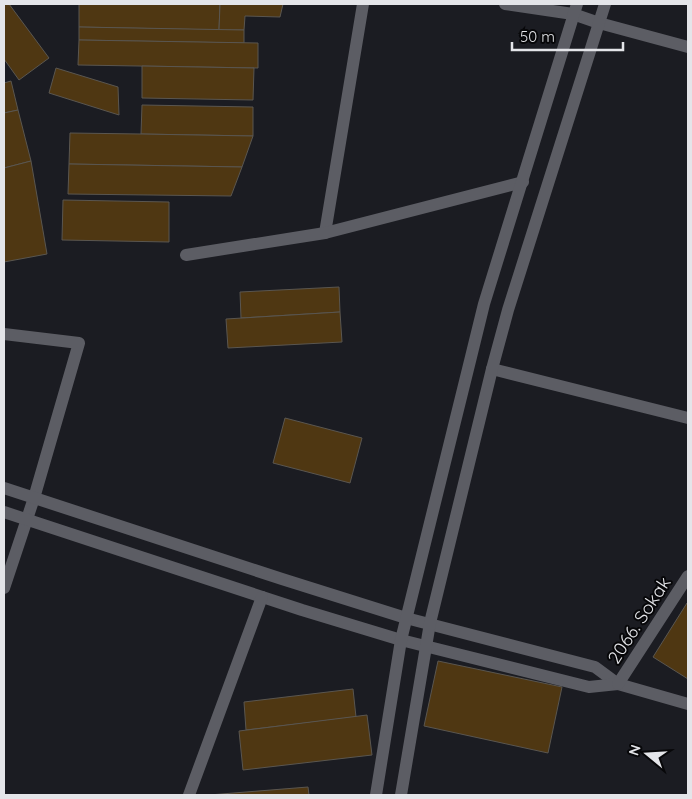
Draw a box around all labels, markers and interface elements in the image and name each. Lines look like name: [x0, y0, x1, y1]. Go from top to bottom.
scale bar: [512, 20, 623, 52]
text: 50 m: [520, 27, 555, 46]
street label: 2066. Sokak: [602, 572, 676, 668]
north arrow: [622, 729, 672, 779]
text: N: [624, 742, 645, 758]

